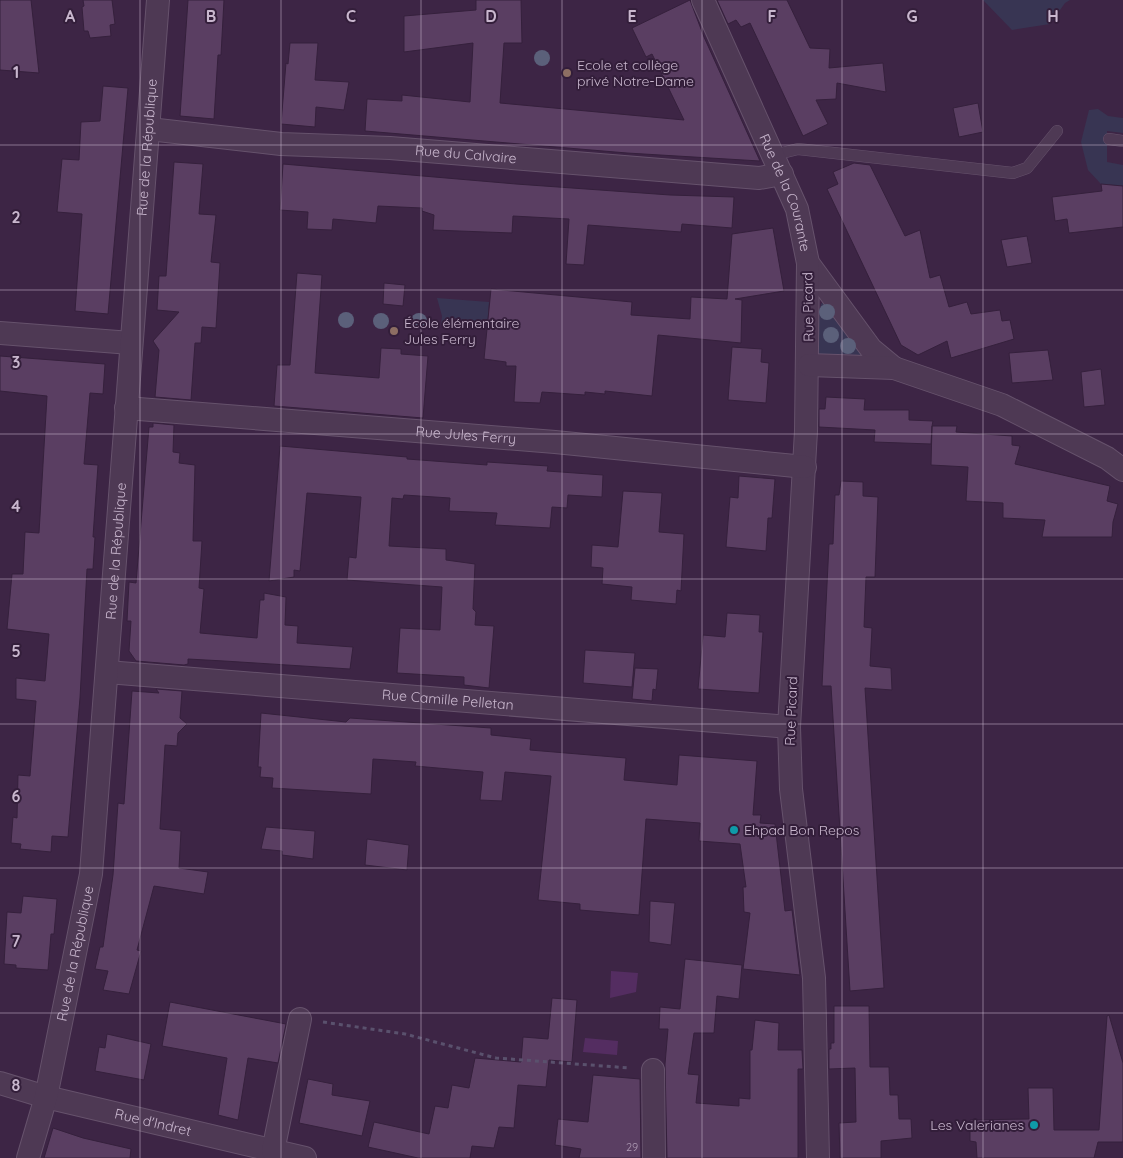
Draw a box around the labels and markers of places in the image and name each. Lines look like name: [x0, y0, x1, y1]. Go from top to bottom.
place label: Ecole et collège privé Notre-Dame: [577, 56, 694, 90]
marker: Ecole et collège privé Notre-Dame: [561, 67, 573, 79]
place label: École élémentaire Jules Ferry: [404, 314, 519, 348]
marker: École élémentaire Jules Ferry: [388, 325, 400, 337]
place label: Ehpad Bon Repos: [744, 821, 859, 839]
marker: Ehpad Bon Repos: [728, 824, 740, 836]
place label: Les Valerianes: [930, 1116, 1024, 1134]
marker: Les Valerianes: [1028, 1119, 1040, 1131]

